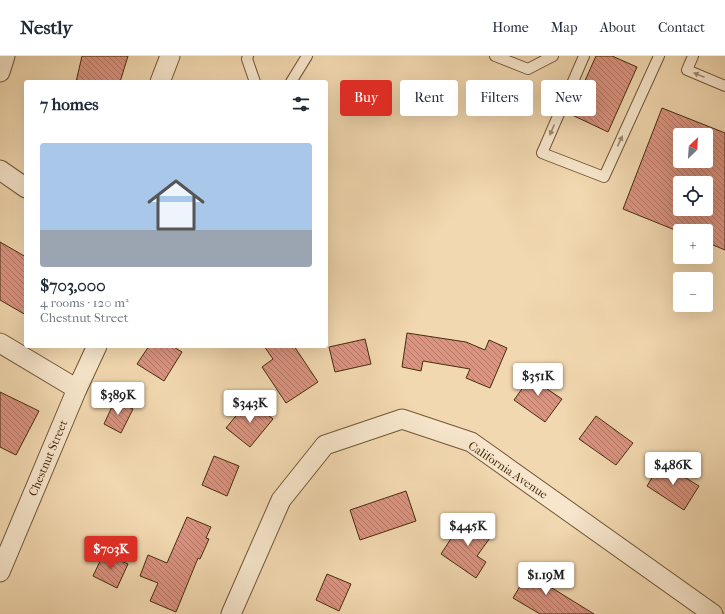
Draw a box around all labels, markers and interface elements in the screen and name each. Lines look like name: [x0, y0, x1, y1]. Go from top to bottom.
text: Nestly: [20, 17, 72, 39]
text: Home: [492, 19, 529, 36]
text: Map: [551, 19, 578, 36]
text: About: [600, 19, 636, 36]
text: Contact: [658, 19, 705, 36]
one-way arrow: [693, 72, 705, 78]
chip: Buy: [340, 80, 392, 116]
chip: Rent: [400, 80, 458, 116]
chip: Filters: [466, 80, 533, 116]
chip: New: [541, 80, 596, 116]
icon: filters: [290, 93, 312, 115]
text: 7 homes: [40, 94, 99, 114]
one-way arrow: [549, 125, 555, 136]
north arrow: [673, 128, 713, 168]
map controls: [673, 128, 713, 312]
one-way arrow: [617, 136, 623, 147]
icon: home: [140, 169, 212, 241]
button: locate: [673, 176, 713, 216]
button: +: [673, 224, 713, 264]
button: −: [673, 272, 713, 312]
text: $703,000: [40, 275, 106, 295]
text: 4 rooms · 120 m²: [40, 295, 129, 310]
text: Chestnut Street: [40, 310, 128, 325]
pin: $351K: [510, 363, 566, 397]
text: $351K: [522, 368, 554, 383]
pin: $389K: [90, 382, 146, 416]
text: $389K: [100, 387, 136, 402]
pin: $343K: [222, 390, 278, 424]
text: $343K: [233, 395, 267, 410]
street label: Chestnut Street: [26, 417, 71, 498]
street label: California Avenue: [466, 438, 550, 502]
pin: $486K: [645, 452, 701, 486]
text: $486K: [654, 457, 692, 472]
pin: $445K: [440, 513, 496, 547]
text: $445K: [449, 518, 487, 533]
pin: $703K: [83, 536, 139, 570]
text: $703K: [93, 541, 129, 556]
pin: $1.19M: [513, 562, 579, 596]
text: $1.19M: [527, 567, 565, 582]

